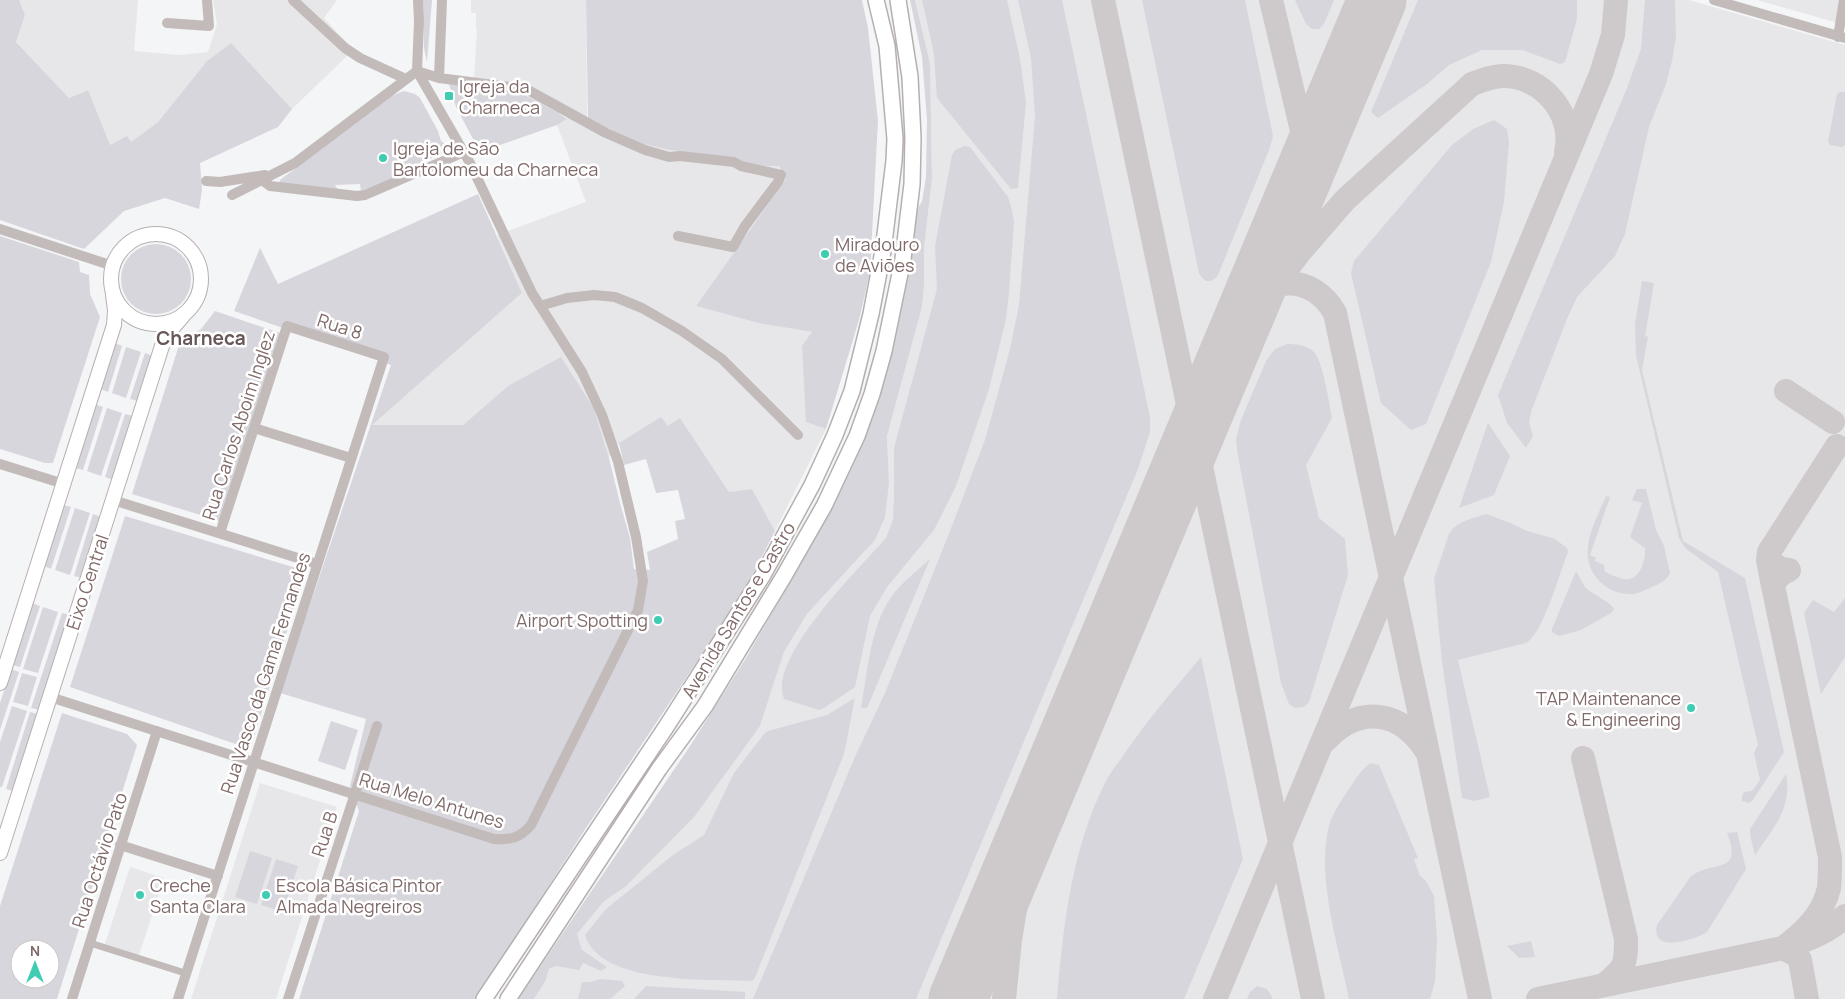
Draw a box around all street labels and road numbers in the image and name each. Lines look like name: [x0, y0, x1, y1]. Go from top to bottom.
street label: Rua 8: [314, 307, 366, 345]
street label: Rua Carlos Aboim Inglez: [196, 327, 280, 523]
street label: Avenida Santos e Castro: [676, 517, 800, 703]
street label: Eixo Central: [60, 531, 114, 633]
street label: Rua Vasco da Gama Fernandes: [215, 549, 315, 797]
street label: Rua Melo Antunes: [357, 767, 507, 833]
street label: Rua Octávio Pato: [66, 789, 132, 931]
street label: Rua B: [305, 808, 343, 860]

